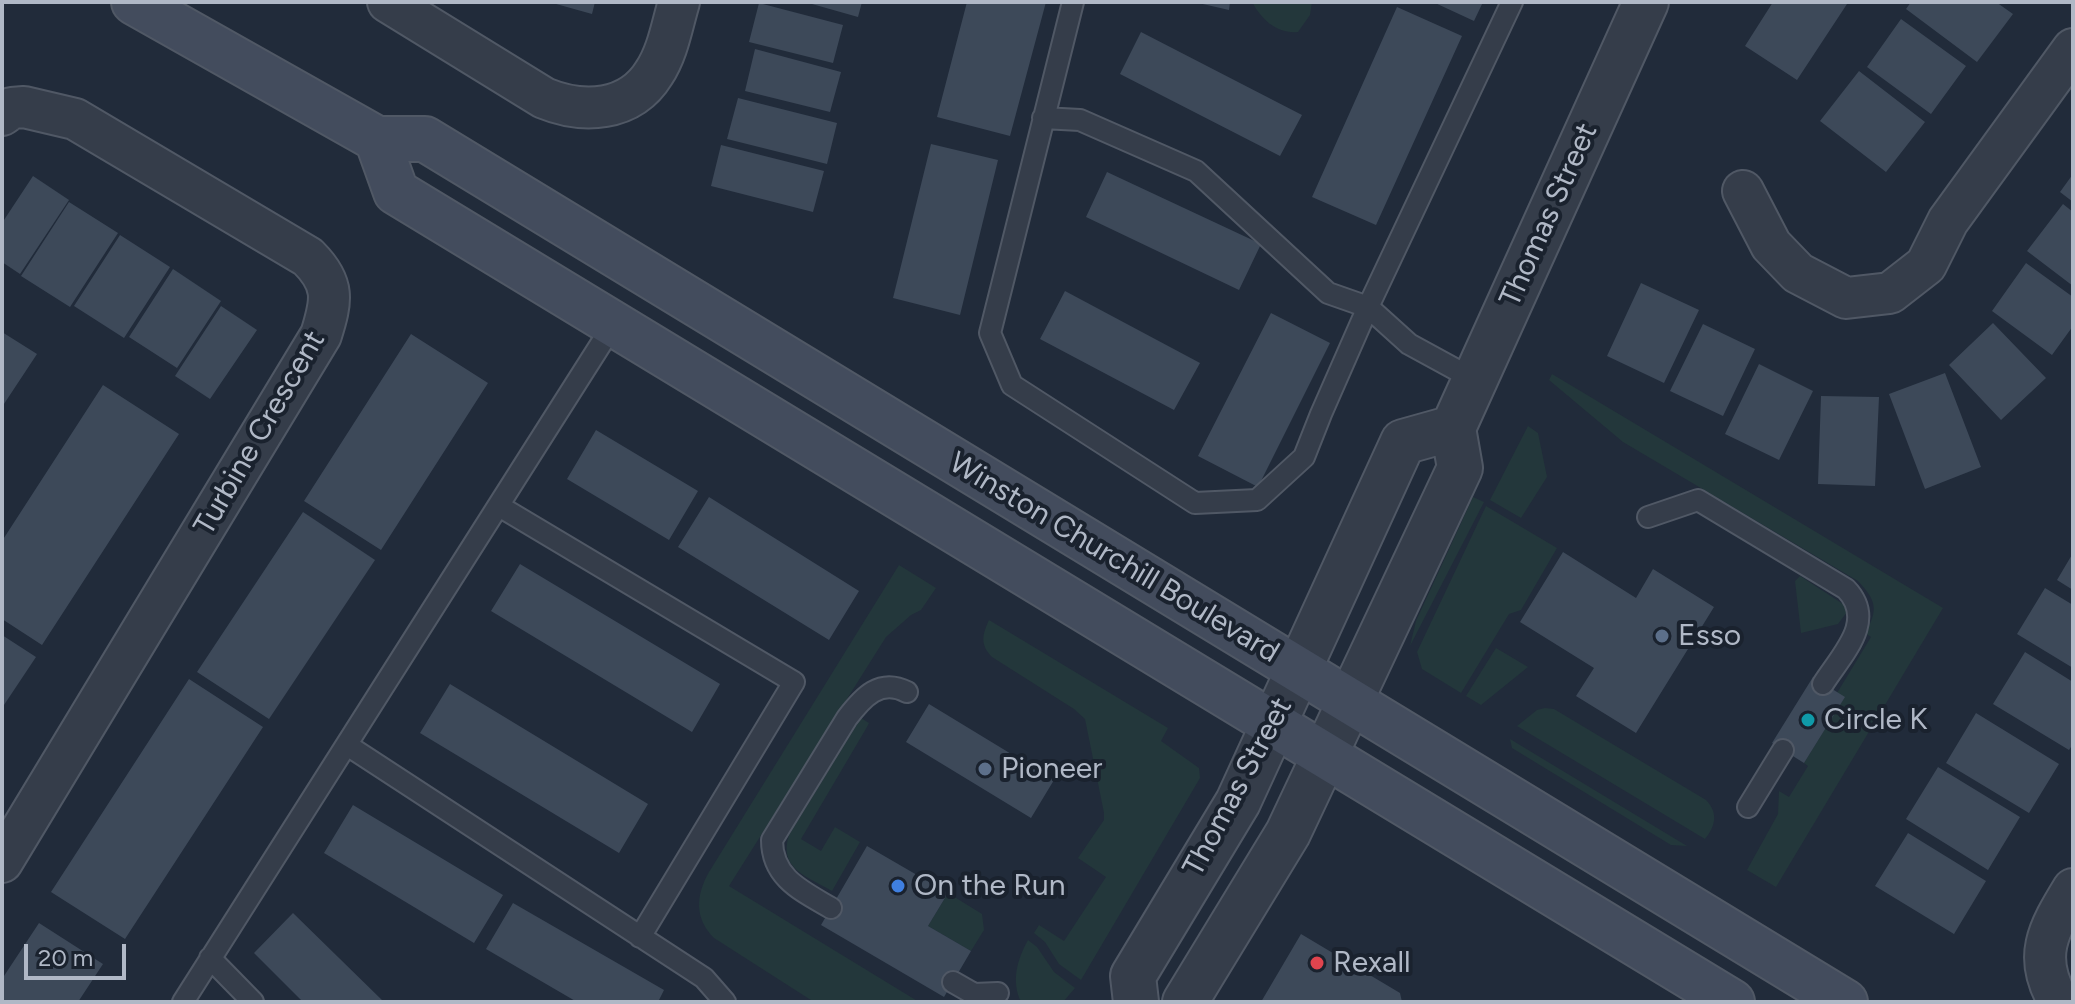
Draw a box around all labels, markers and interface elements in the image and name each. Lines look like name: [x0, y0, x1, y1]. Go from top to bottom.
street label: Thomas Street: [1493, 118, 1605, 312]
street label: Turbine Crescent: [187, 324, 333, 542]
street label: Winston Churchill Boulevard: [943, 445, 1285, 671]
place label: Esso: [1678, 618, 1741, 654]
marker: Esso: [1653, 627, 1671, 645]
street label: Thomas Street: [1176, 692, 1300, 882]
place label: Circle K: [1824, 702, 1928, 738]
marker: Circle K: [1799, 711, 1817, 729]
place label: Pioneer: [1001, 751, 1102, 787]
marker: Pioneer: [976, 760, 994, 778]
place label: On the Run: [914, 868, 1066, 904]
marker: On the Run: [889, 877, 907, 895]
scale bar: [28, 928, 130, 978]
text: 20 m: [38, 943, 93, 972]
place label: Rexall: [1333, 945, 1411, 981]
marker: Rexall: [1308, 954, 1326, 972]

